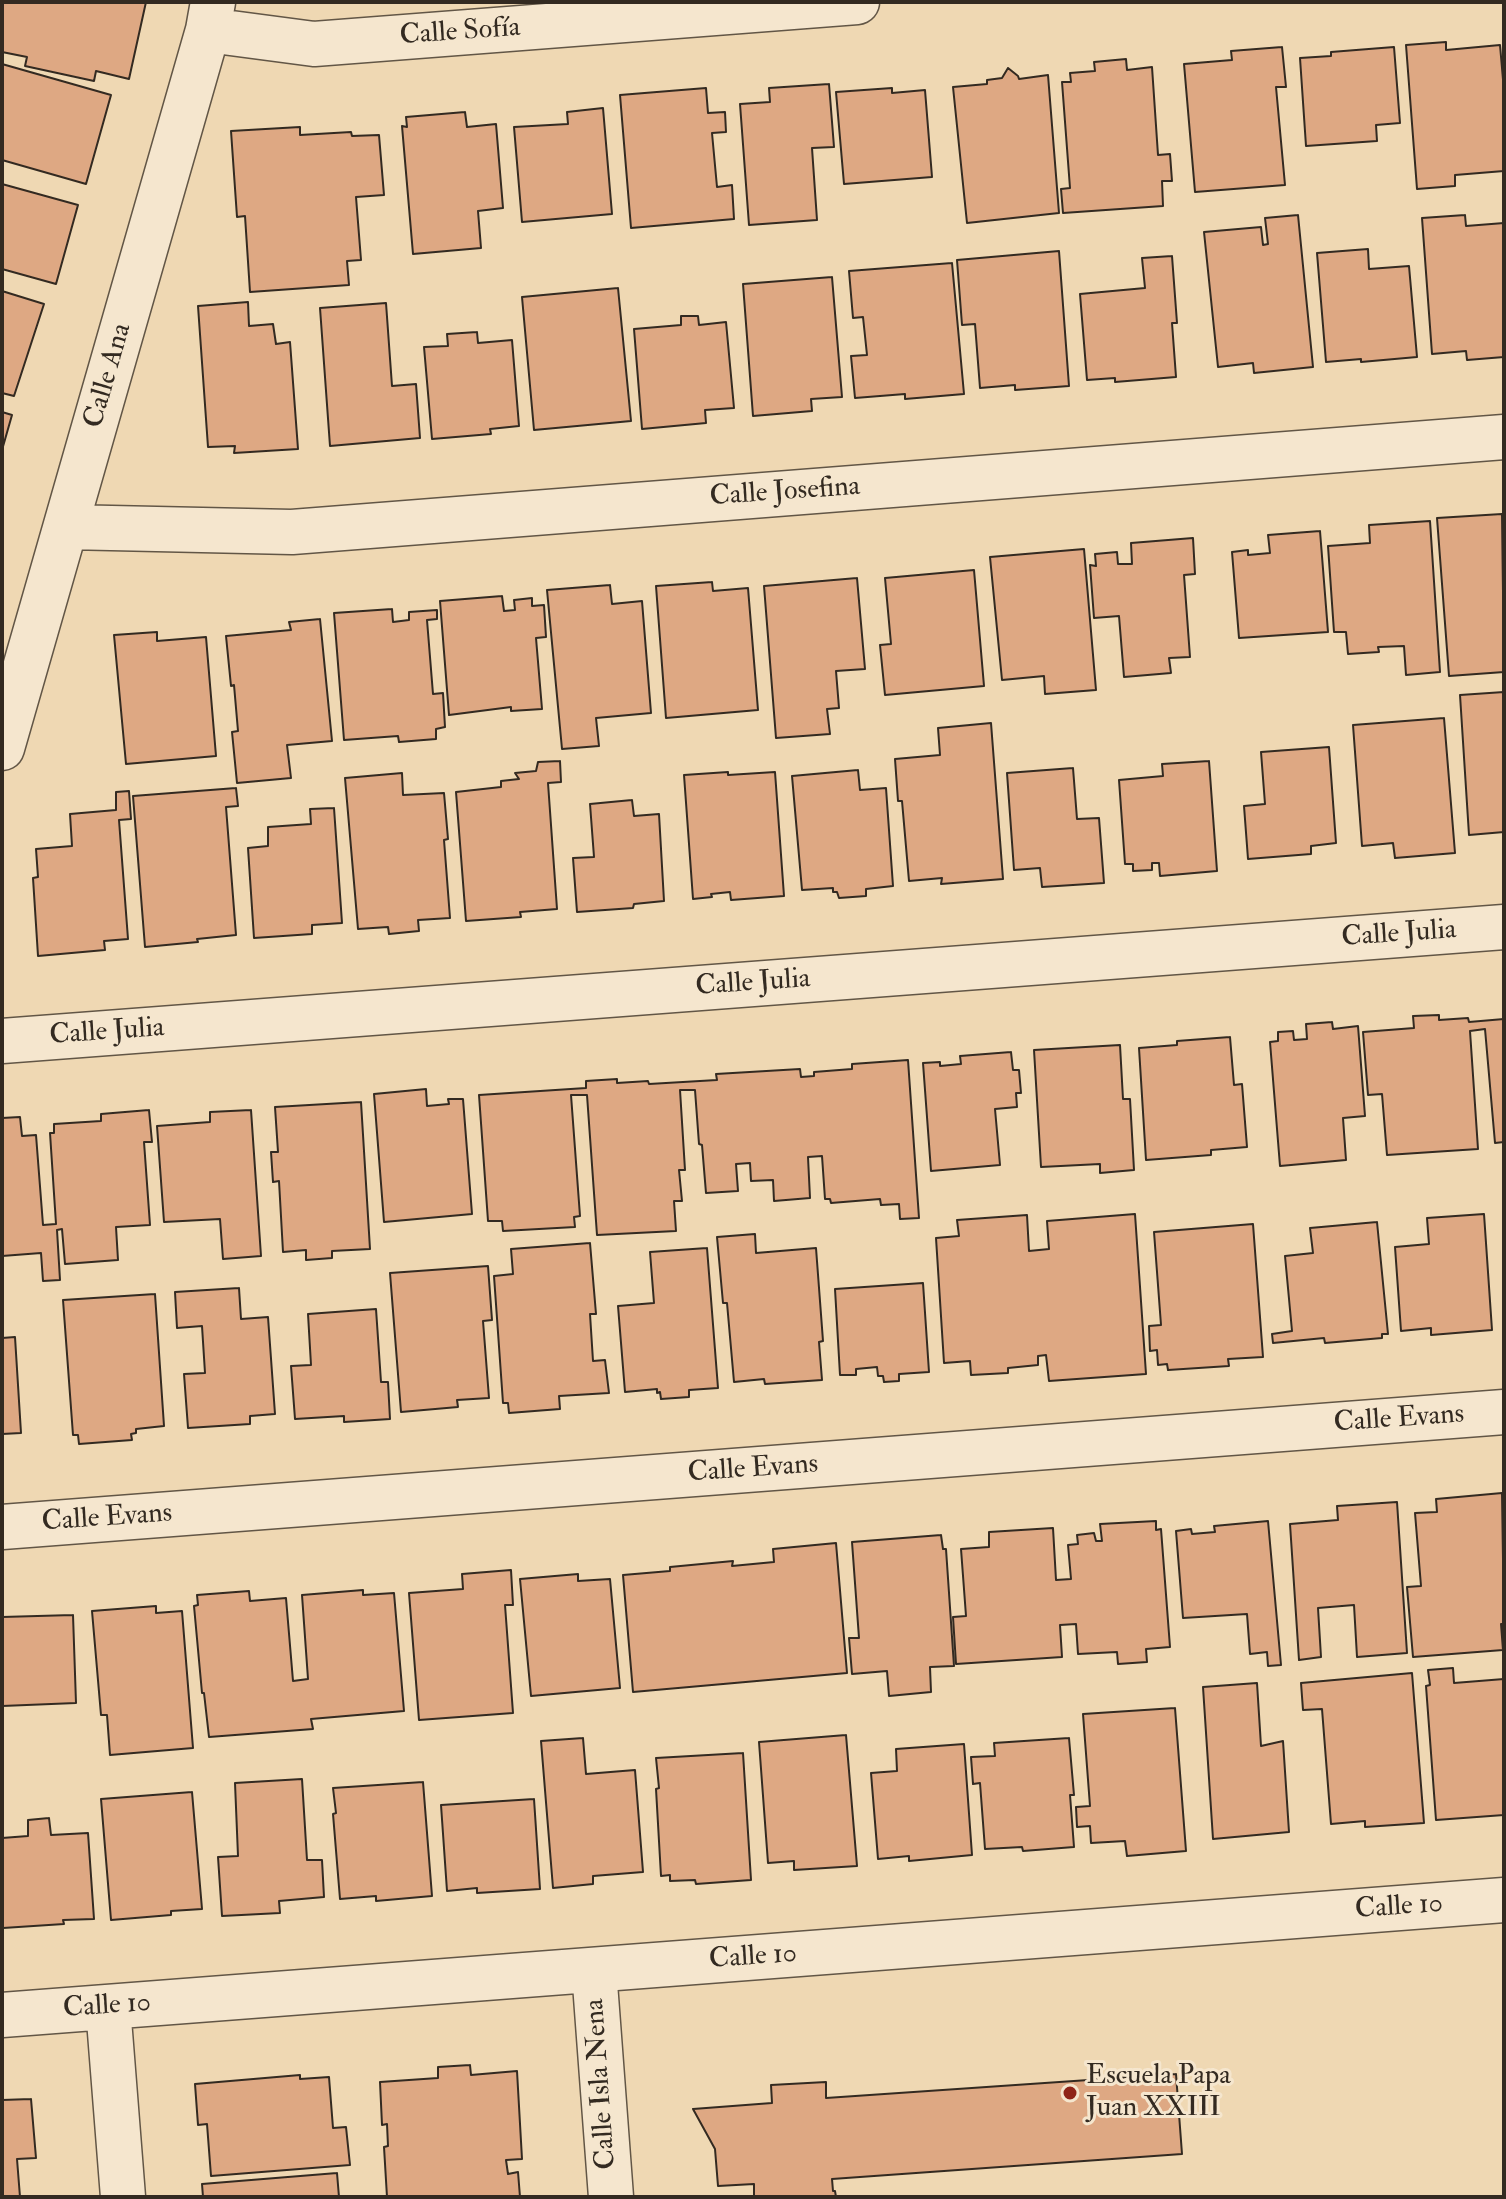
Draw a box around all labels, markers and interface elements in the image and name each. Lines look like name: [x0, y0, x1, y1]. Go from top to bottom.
street label: Calle Sofía: [399, 12, 521, 54]
street label: Calle Ana: [78, 320, 140, 432]
street label: Calle Josefina: [709, 471, 861, 515]
street label: Calle Julia: [1340, 914, 1458, 956]
street label: Calle Julia: [694, 963, 812, 1005]
street label: Calle Julia: [48, 1012, 166, 1054]
street label: Calle Evans: [1333, 1399, 1465, 1441]
street label: Calle Evans: [687, 1449, 819, 1491]
street label: Calle Evans: [41, 1498, 173, 1540]
street label: Calle 10: [1354, 1888, 1444, 1928]
street label: Calle 10: [708, 1938, 798, 1978]
street label: Calle 10: [62, 1987, 152, 2027]
street label: Calle Isla Nena: [579, 1997, 625, 2171]
place label: Escuela Papa Juan XXIII: [1086, 2060, 1231, 2126]
marker: Escuela Papa Juan XXIII: [1061, 2084, 1079, 2102]

